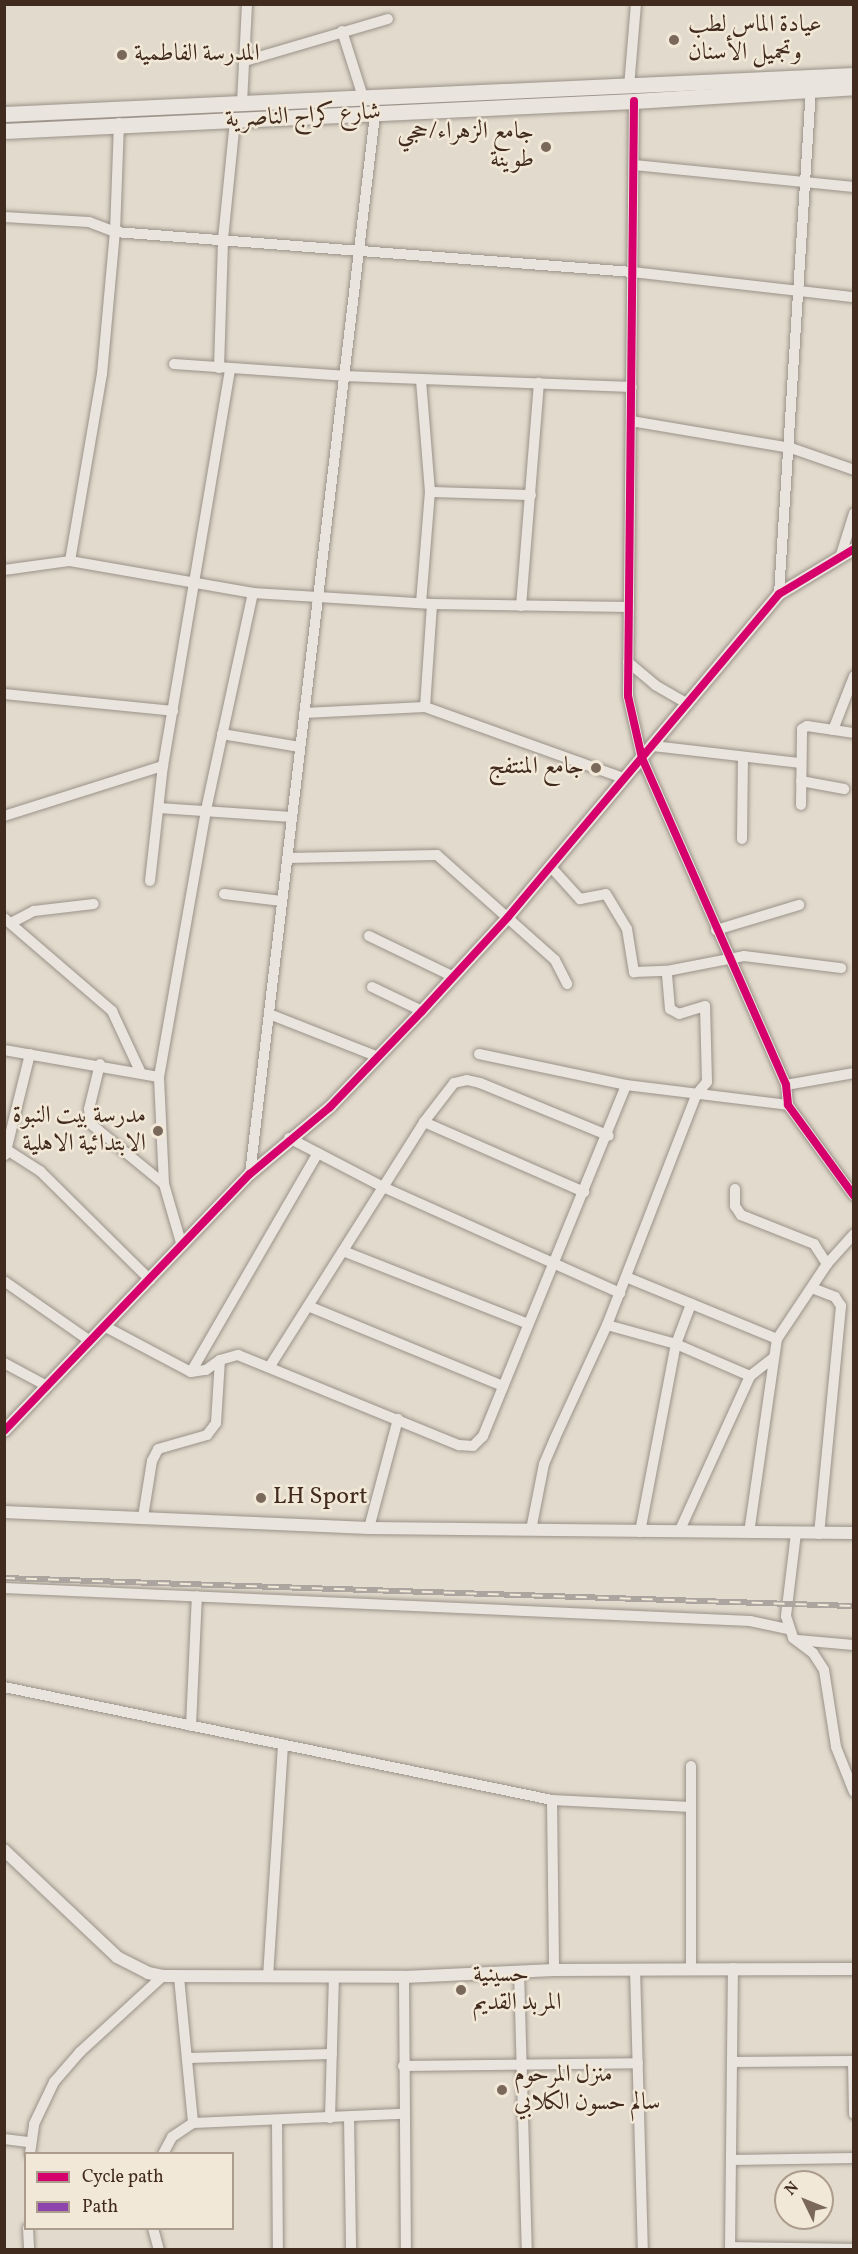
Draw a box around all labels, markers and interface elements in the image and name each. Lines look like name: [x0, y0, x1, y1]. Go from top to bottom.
place label: عيادة الماس لطب وتجميل الأسنان: [688, 12, 822, 68]
marker: عيادة الماس لطب وتجميل الأسنان: [665, 31, 683, 49]
place label: المدرسة الفاطمية: [134, 41, 260, 69]
marker: المدرسة الفاطمية: [115, 48, 129, 62]
street label: شارع كراج الناصرية: [224, 99, 382, 135]
place label: جامع الزهراء/حجي طوينة: [397, 119, 534, 175]
marker: جامع الزهراء/حجي طوينة: [539, 140, 553, 154]
place label: جامع المنتفج: [488, 754, 584, 782]
marker: جامع المنتفج: [589, 761, 603, 775]
place label: مدرسة بيت النبوة الابتدائية الاهلية: [13, 1103, 146, 1159]
marker: مدرسة بيت النبوة الابتدائية الاهلية: [151, 1124, 165, 1138]
place label: LH Sport: [273, 1484, 368, 1512]
marker: LH Sport: [254, 1491, 268, 1505]
place label: حسينية المربد القديم: [473, 1962, 561, 2018]
marker: حسينية المربد القديم: [454, 1983, 468, 1997]
place label: منزل المرحوم سالم حسون الكلابي: [514, 2062, 660, 2118]
marker: منزل المرحوم سالم حسون الكلابي: [495, 2083, 509, 2097]
legend: [24, 2152, 234, 2230]
text: Cycle path: [82, 2165, 164, 2190]
north arrow: [774, 2170, 834, 2230]
text: N: [780, 2177, 804, 2201]
text: Path: [82, 2195, 118, 2220]

